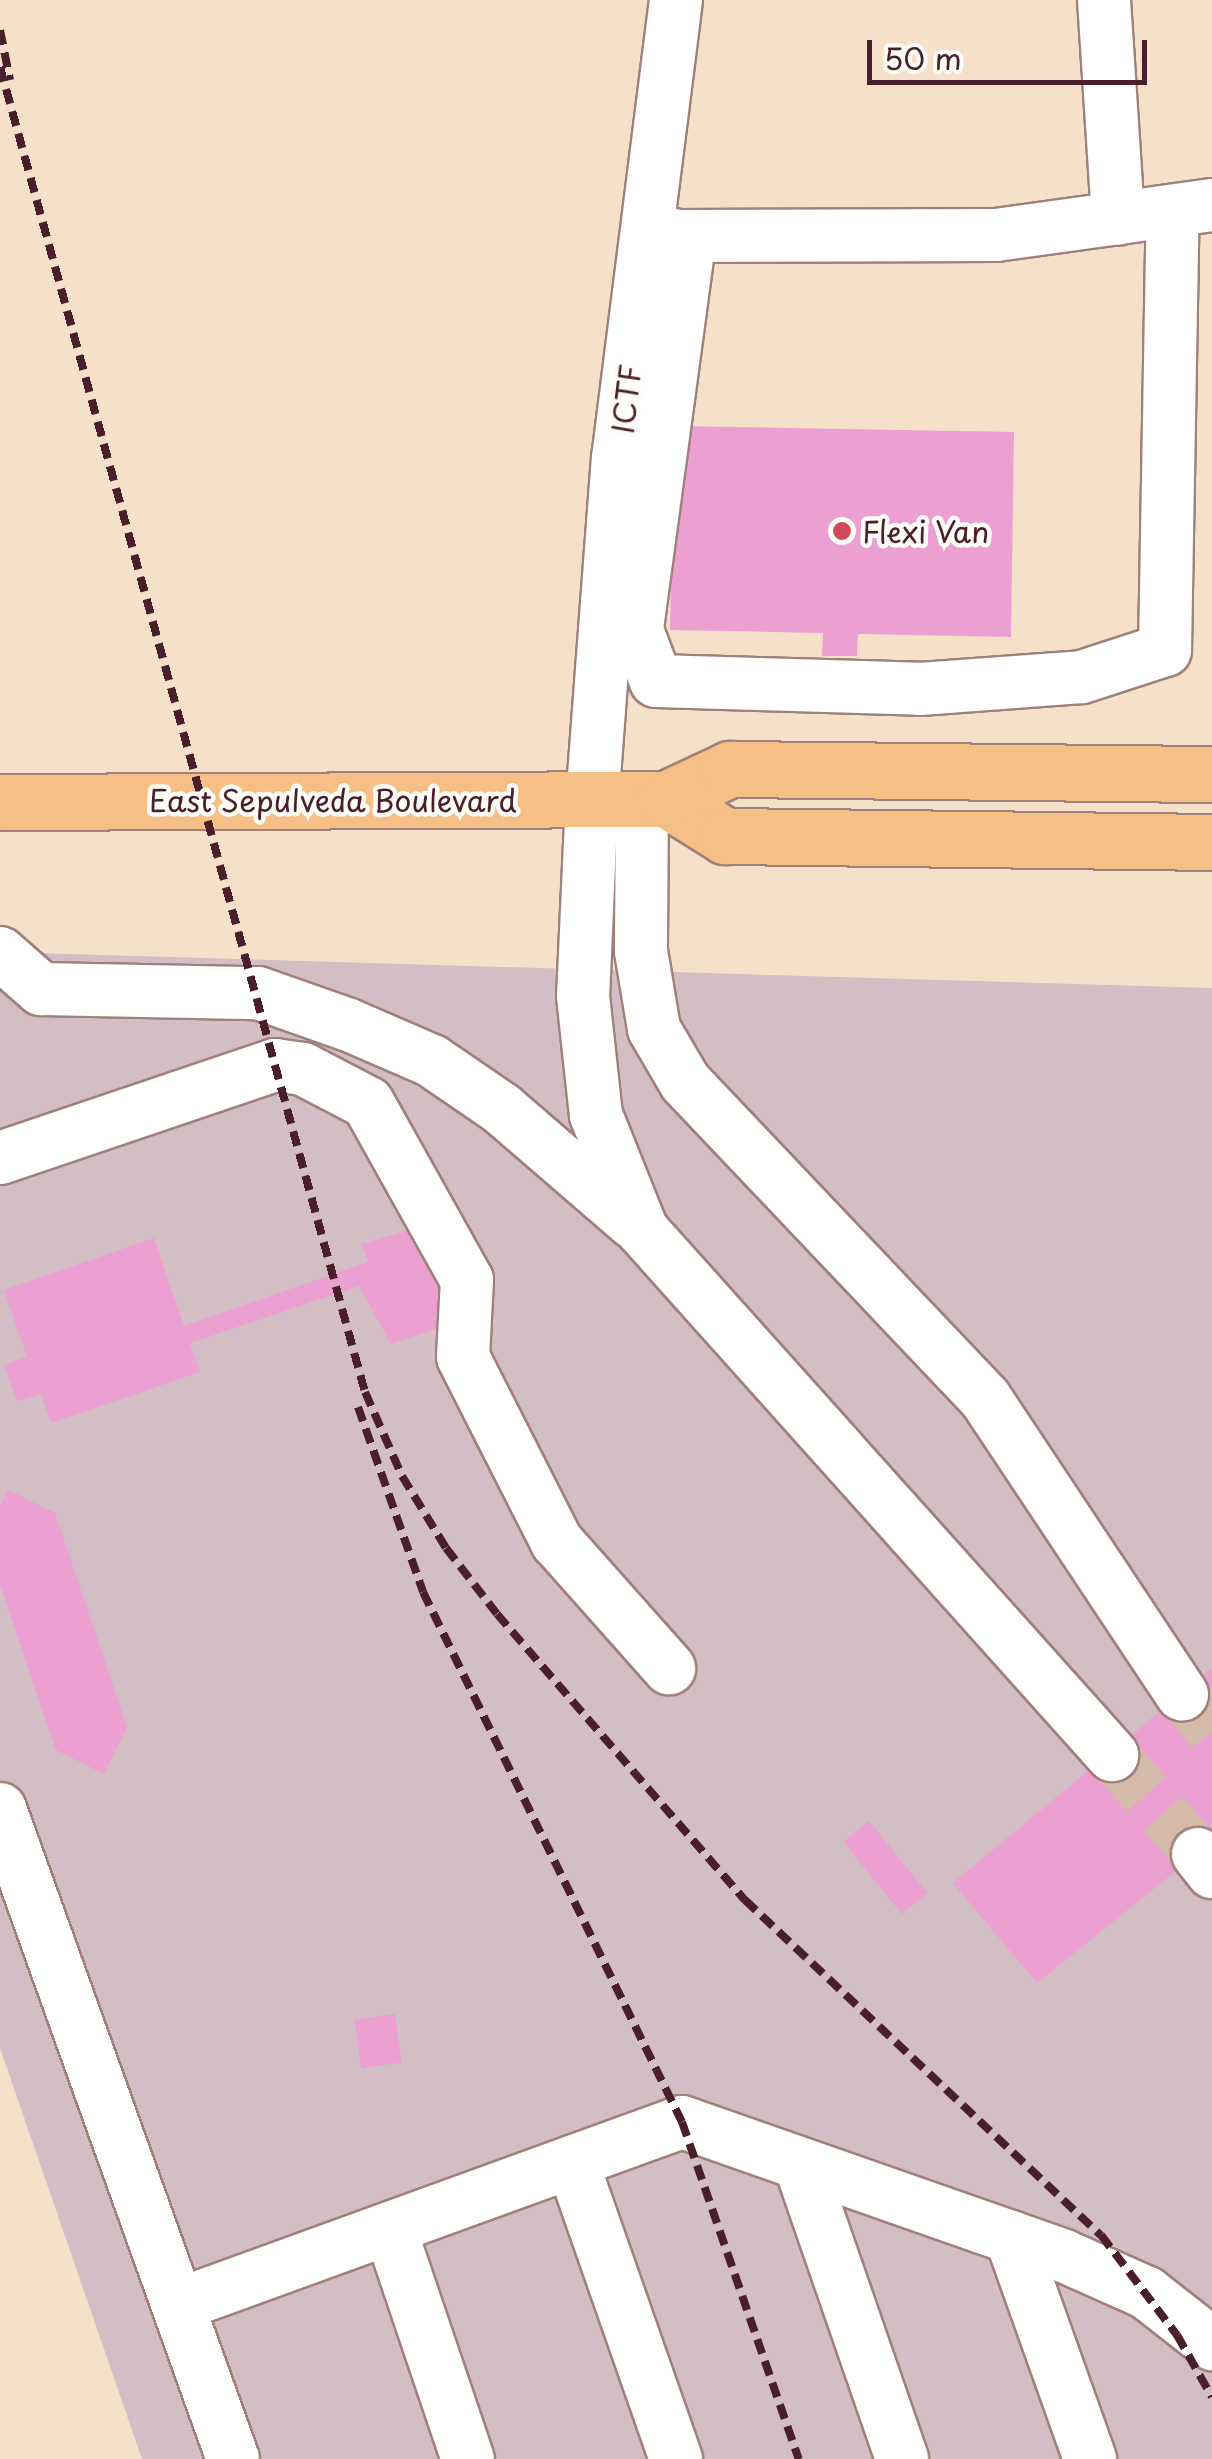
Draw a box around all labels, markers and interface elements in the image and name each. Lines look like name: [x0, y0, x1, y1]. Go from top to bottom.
scale bar: [872, 20, 1152, 82]
text: 50 m: [884, 35, 962, 80]
street label: ICTF: [604, 362, 648, 436]
place label: Flexi Van: [862, 513, 991, 549]
marker: Flexi Van: [831, 520, 853, 542]
street label: East Sepulveda Boulevard: [148, 782, 518, 818]

